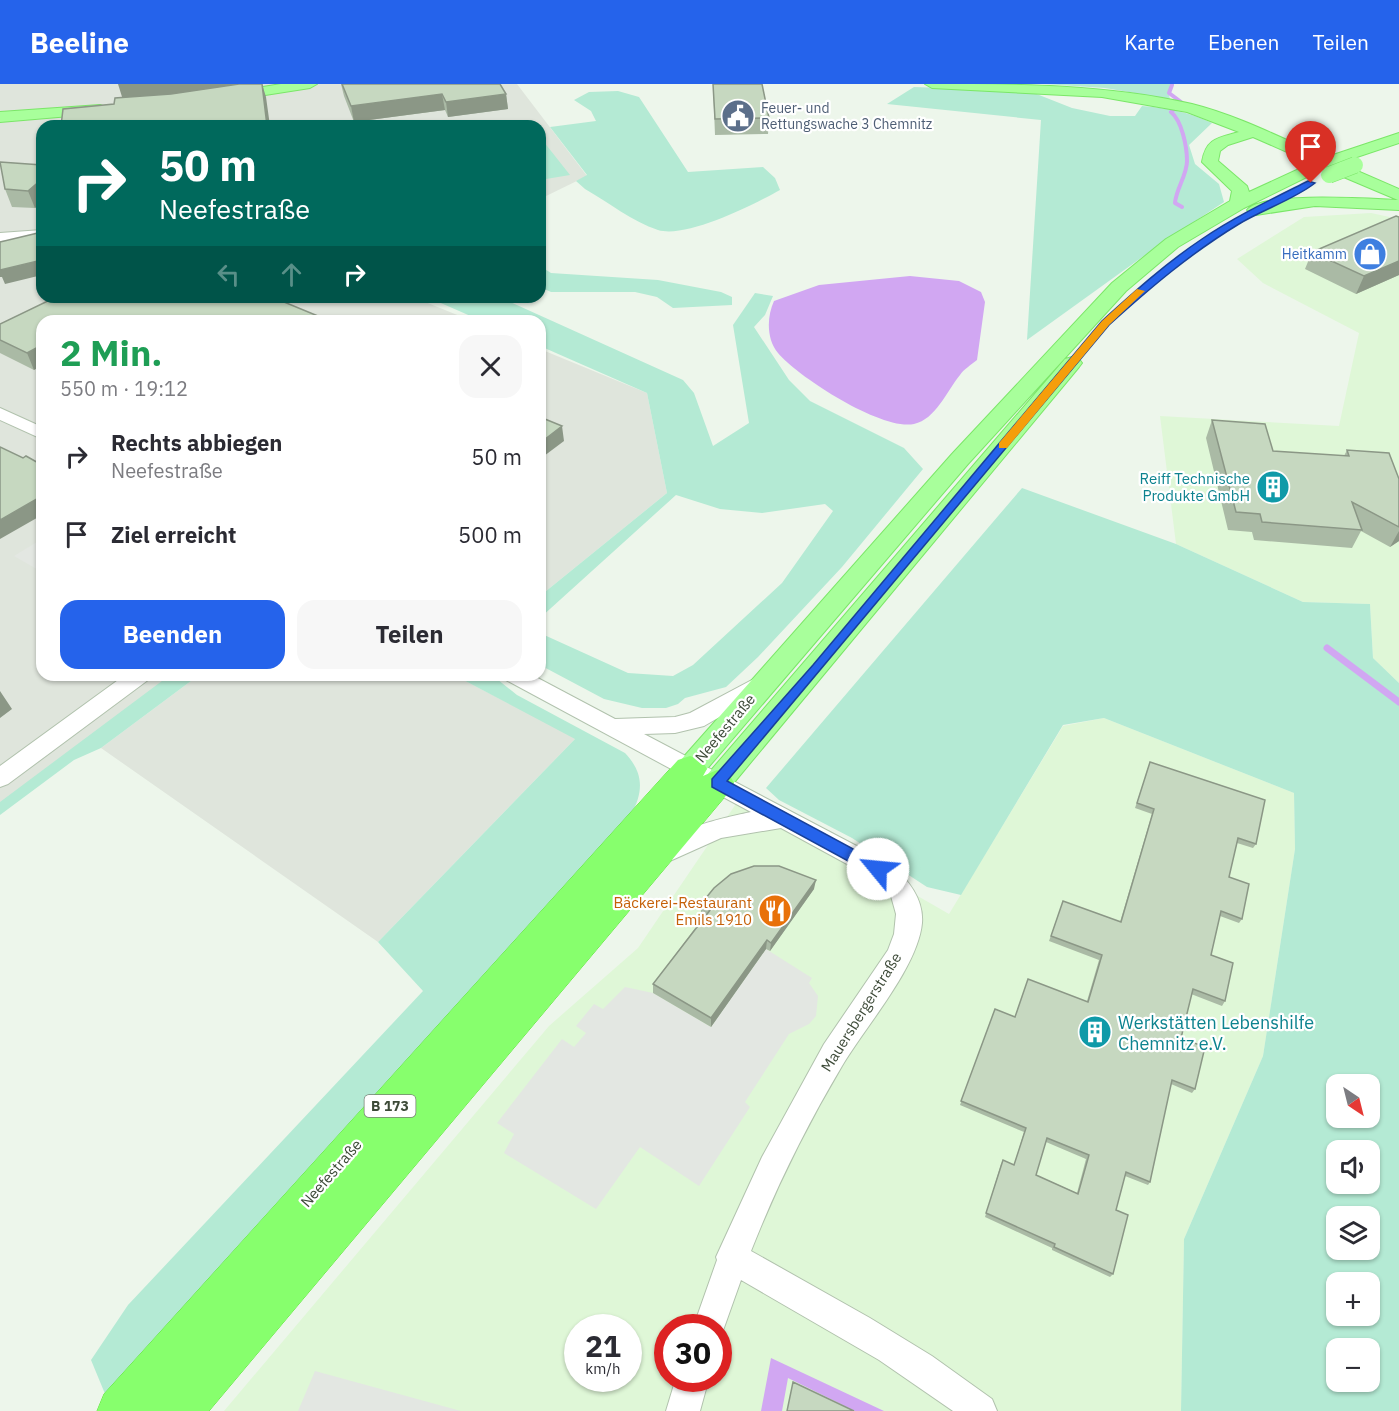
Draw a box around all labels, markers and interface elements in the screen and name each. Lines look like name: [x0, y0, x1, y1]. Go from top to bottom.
text: Beeline: [30, 24, 129, 61]
text: Karte: [1124, 28, 1175, 56]
text: Ebenen: [1208, 28, 1279, 56]
text: Teilen: [1312, 28, 1369, 56]
public building icon: Feuer- und Rettungswache 3 Chemnitz: [720, 98, 756, 134]
place label: Feuer- und Rettungswache 3 Chemnitz: [761, 99, 933, 133]
pin: [1285, 121, 1336, 183]
icon: arrive: [1294, 130, 1327, 163]
text: 50 m: [159, 138, 257, 193]
icon: right: [60, 144, 138, 222]
text: Neefestraße: [159, 191, 310, 226]
shop icon: Heitkamm: [1352, 236, 1388, 272]
place label: Heitkamm: [1282, 245, 1347, 263]
icon: left: [212, 258, 245, 291]
icon: ahead: [275, 258, 308, 291]
icon: right: [338, 258, 371, 291]
text: 2 Min.: [60, 329, 163, 376]
button: close: [459, 335, 522, 398]
text: 550 m · 19:12: [60, 375, 188, 402]
text: Rechts abbiegen: [111, 428, 282, 457]
icon: right: [60, 440, 93, 473]
text: 50 m: [471, 442, 522, 471]
text: Neefestraße: [111, 457, 223, 484]
place label: Reiff Technische Produkte GmbH: [1140, 469, 1250, 505]
building icon: Reiff Technische Produkte GmbH: [1255, 469, 1291, 505]
icon: arrive: [60, 518, 93, 551]
text: Ziel erreicht: [111, 520, 236, 549]
text: 500 m: [458, 520, 522, 549]
button: Beenden: [60, 600, 285, 669]
button: Teilen: [297, 600, 522, 669]
street label: Neefestraße: [691, 690, 759, 766]
position arrow: [846, 837, 910, 901]
place label: Bäckerei-Restaurant Emils 1910: [614, 893, 752, 929]
restaurant icon: Bäckerei-Restaurant Emils 1910: [757, 893, 793, 929]
street label: Mauersbergerstraße: [817, 949, 905, 1075]
place label: Werkstätten Lebenshilfe Chemnitz e.V.: [1118, 1011, 1314, 1055]
building icon: Werkstätten Lebenshilfe Chemnitz e.V.: [1077, 1014, 1113, 1050]
north arrow: [1326, 1074, 1380, 1128]
map controls: [1326, 1074, 1380, 1392]
road number: B 173: [364, 1095, 416, 1117]
street label: Neefestraße: [296, 1135, 366, 1211]
button: sound: [1326, 1140, 1380, 1194]
button: layers: [1326, 1206, 1380, 1260]
button: +: [1326, 1272, 1380, 1326]
speed limit sign: 30: [654, 1314, 732, 1392]
text: 21: [585, 1326, 621, 1365]
button: −: [1326, 1338, 1380, 1392]
text: km/h: [585, 1359, 621, 1378]

